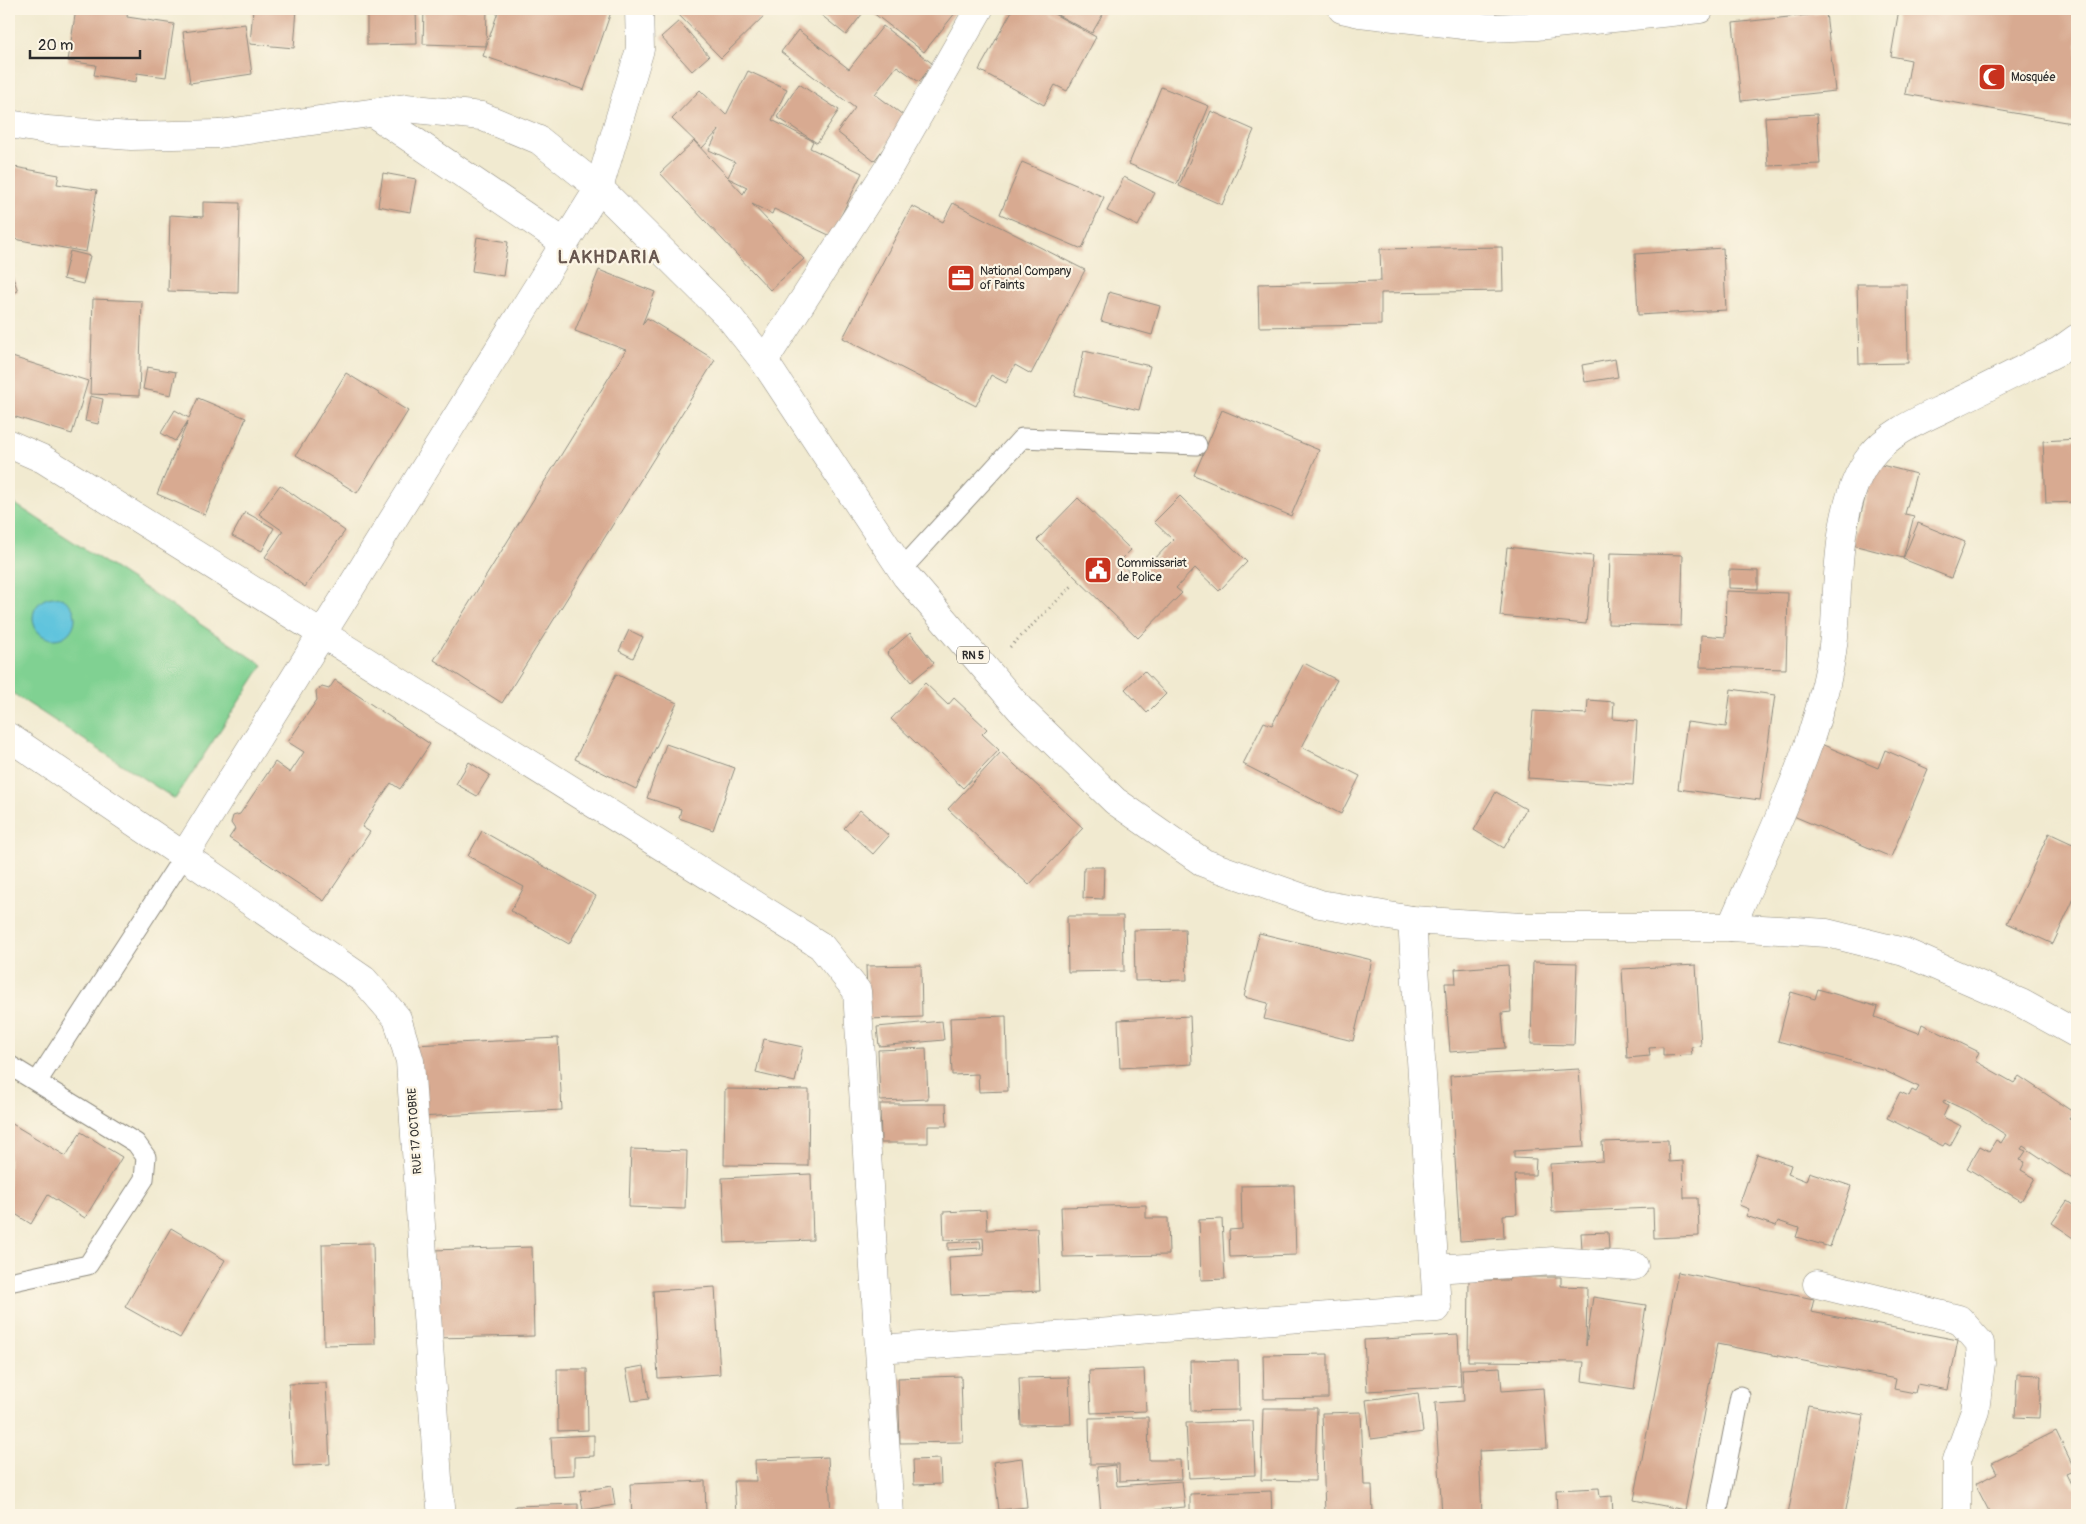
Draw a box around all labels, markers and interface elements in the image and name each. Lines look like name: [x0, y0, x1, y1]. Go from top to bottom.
scale bar: [30, 28, 140, 60]
text: 20 m: [38, 36, 73, 55]
mosque icon: Mosquée: [1977, 62, 2007, 92]
place label: Mosquée: [2011, 70, 2055, 85]
district label: LAKHDARIA: [557, 246, 661, 269]
office icon: National Company of Paints: [946, 263, 976, 293]
place label: National Company of Paints: [980, 264, 1071, 293]
public building icon: Commissariat de Police: [1083, 555, 1113, 585]
place label: Commissariat de Police: [1117, 556, 1187, 585]
road number: RN 5: [957, 646, 989, 664]
street label: RUE 17 OCTOBRE: [404, 1087, 426, 1175]

